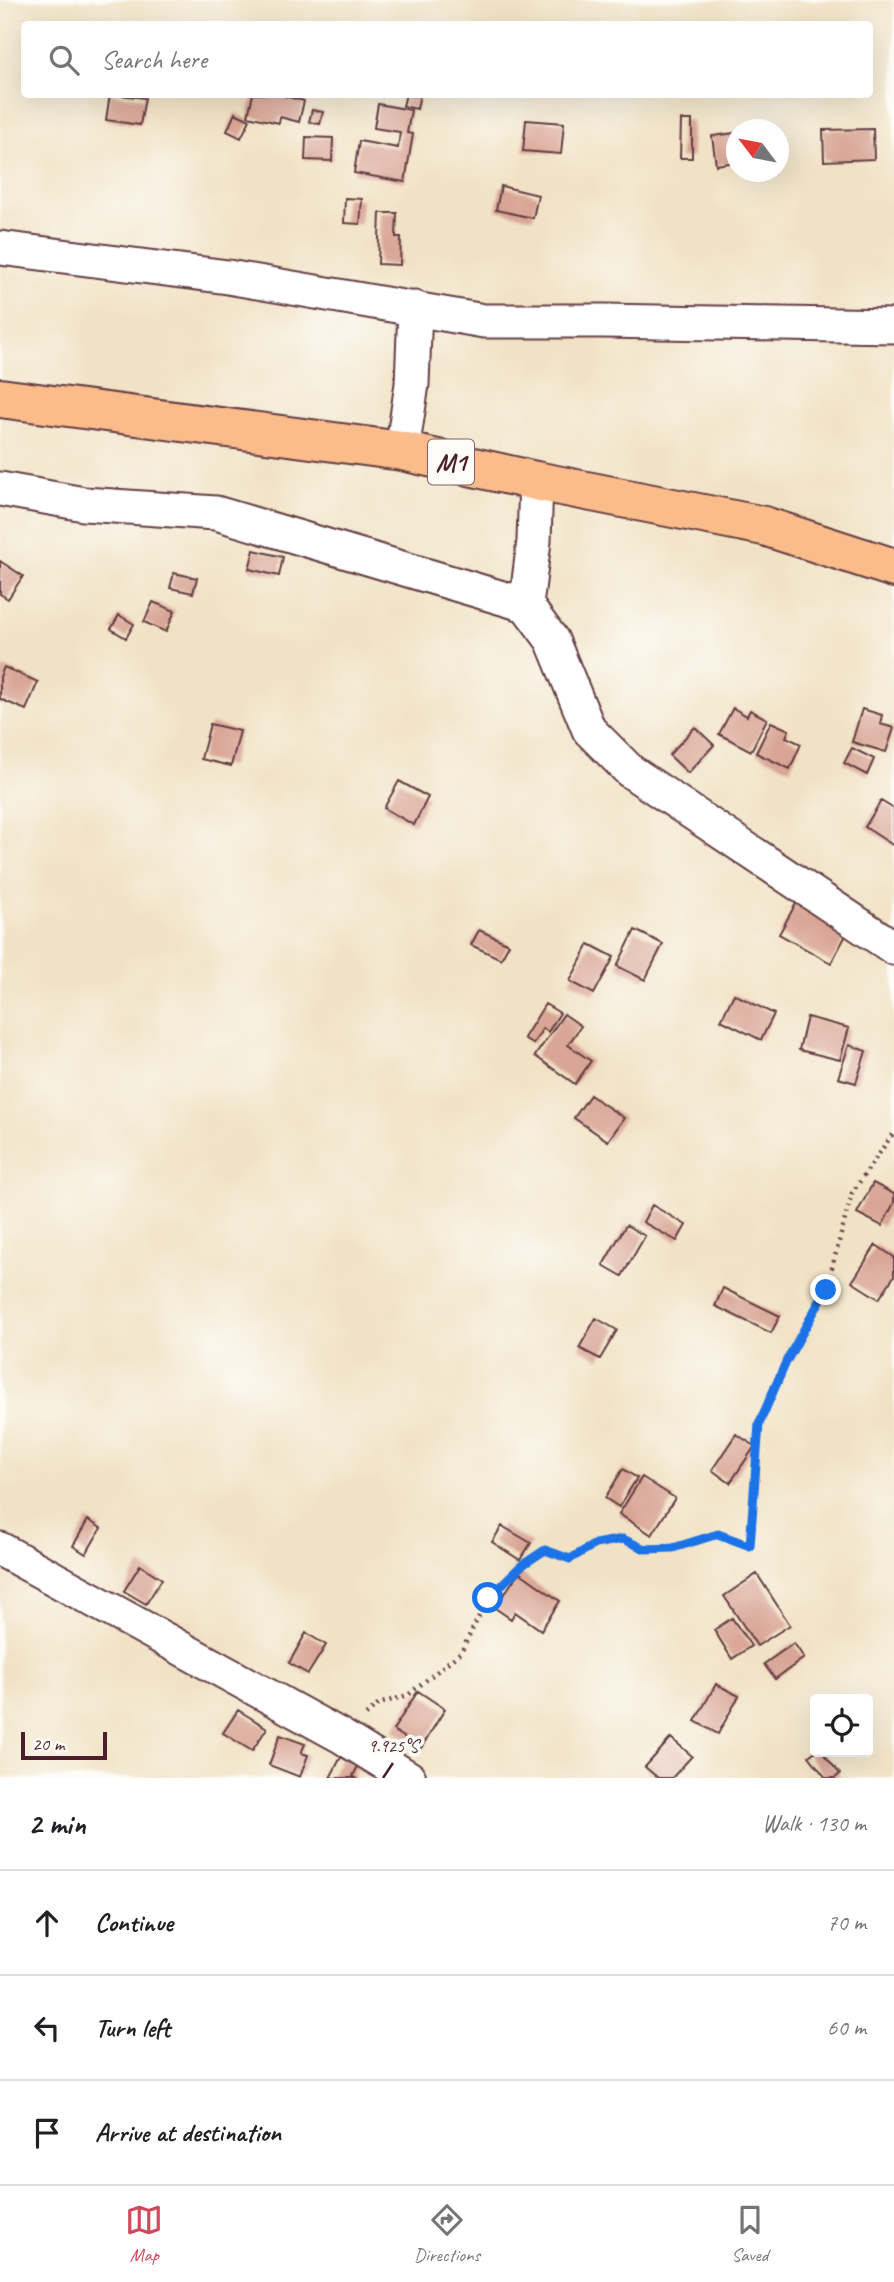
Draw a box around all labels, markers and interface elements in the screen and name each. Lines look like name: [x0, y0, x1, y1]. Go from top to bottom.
search box: [21, 21, 873, 98]
icon: search: [45, 41, 83, 79]
text: Search here: [101, 43, 207, 76]
north arrow: [726, 119, 789, 182]
road number: M1: [428, 440, 474, 484]
route end: [810, 1274, 841, 1305]
route start: [472, 1582, 503, 1613]
map controls: [810, 1694, 873, 1757]
button: locate: [810, 1694, 873, 1757]
scale bar: [21, 1729, 107, 1761]
text: 20 m: [32, 1732, 64, 1756]
text: 9.925°S: [368, 1735, 421, 1757]
text: 2 min: [28, 1805, 85, 1843]
text: Walk · 130 m: [762, 1809, 866, 1838]
icon: ahead: [28, 1904, 66, 1942]
text: Continue: [95, 1906, 173, 1939]
text: 70 m: [827, 1908, 866, 1937]
icon: left: [28, 2009, 66, 2047]
text: Turn left: [95, 2011, 170, 2044]
text: 60 m: [827, 2013, 866, 2042]
icon: arrive: [28, 2114, 66, 2152]
text: Arrive at destination: [95, 2116, 281, 2149]
tab: Map: [125, 2201, 163, 2267]
tab: Directions: [414, 2201, 480, 2267]
tab: Saved: [731, 2201, 769, 2267]

